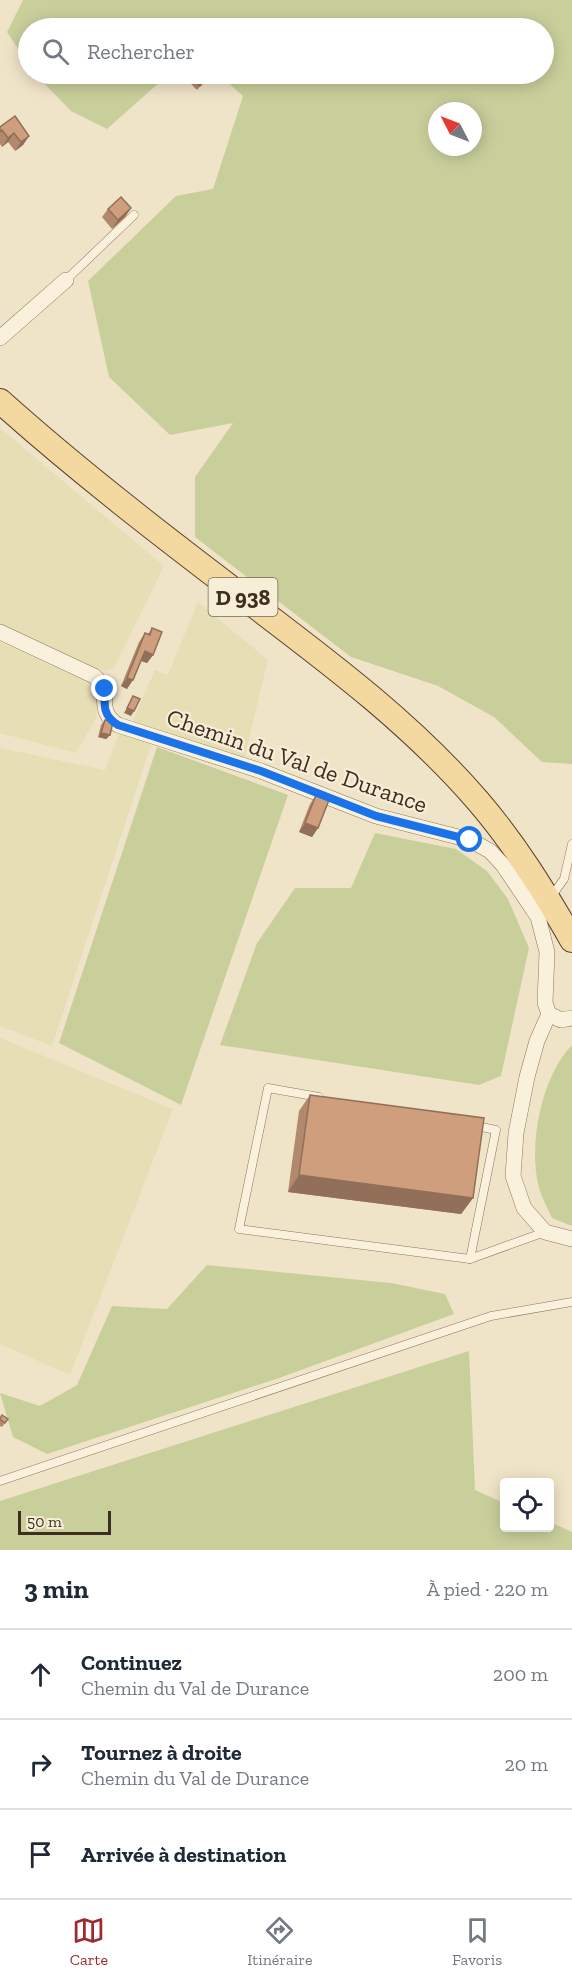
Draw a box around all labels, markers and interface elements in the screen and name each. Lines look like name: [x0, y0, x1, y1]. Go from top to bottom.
search box: [18, 18, 554, 84]
icon: search: [39, 35, 72, 68]
text: Rechercher: [87, 38, 195, 65]
north arrow: [428, 102, 482, 156]
road number: D 938: [208, 578, 278, 616]
route end: [91, 675, 117, 701]
street label: Chemin du Val de Durance: [163, 702, 431, 819]
route start: [456, 826, 482, 852]
map controls: [500, 1478, 554, 1532]
button: locate: [500, 1478, 554, 1532]
scale bar: [18, 1508, 111, 1536]
text: 50 m: [27, 1512, 62, 1531]
text: 3 min: [24, 1573, 89, 1605]
text: À pied · 220 m: [427, 1577, 548, 1601]
text: Continuez: [81, 1649, 182, 1676]
icon: ahead: [24, 1658, 57, 1691]
text: 200 m: [493, 1662, 548, 1686]
text: Chemin du Val de Durance: [81, 1676, 309, 1700]
text: Tournez à droite: [81, 1739, 242, 1766]
icon: right: [24, 1748, 57, 1781]
text: 20 m: [504, 1752, 548, 1776]
text: Chemin du Val de Durance: [81, 1766, 309, 1790]
icon: arrive: [24, 1838, 57, 1871]
text: Arrivée à destination: [81, 1841, 286, 1868]
tab: Carte: [70, 1914, 108, 1969]
tab: Itinéraire: [247, 1914, 313, 1969]
tab: Favoris: [452, 1914, 502, 1969]

